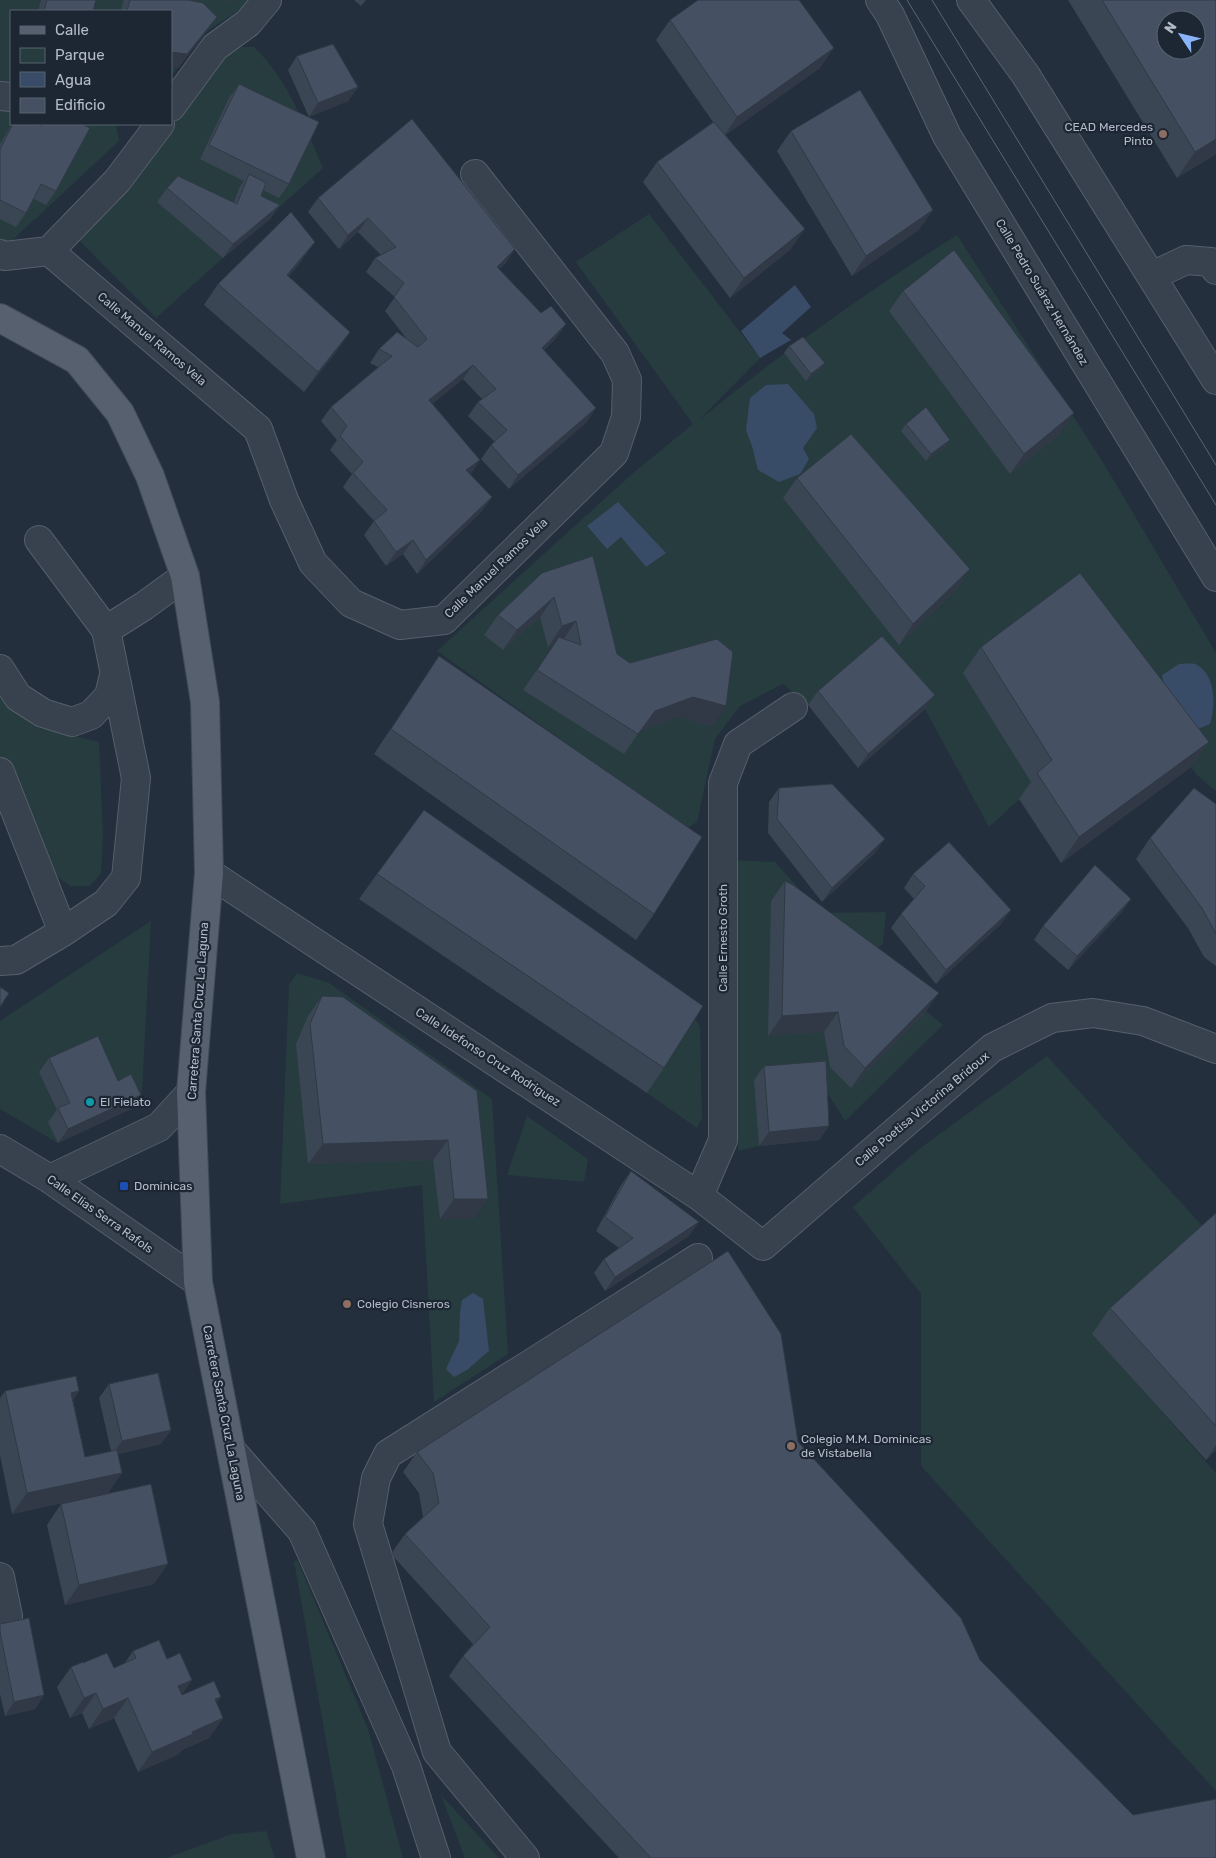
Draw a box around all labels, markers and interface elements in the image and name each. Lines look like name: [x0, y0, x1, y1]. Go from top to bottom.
legend: [10, 10, 172, 125]
north arrow: [1156, 10, 1206, 60]
text: N: [1161, 19, 1181, 37]
text: Calle: [55, 21, 89, 39]
text: Parque: [55, 46, 105, 64]
text: Agua: [55, 71, 91, 89]
text: Edificio: [55, 96, 105, 114]
place label: CEAD Mercedes Pinto: [1064, 120, 1153, 148]
marker: CEAD Mercedes Pinto: [1157, 128, 1169, 140]
street label: Calle Pedro Suárez Hernández: [993, 216, 1091, 368]
street label: Calle Manuel Ramos Vela: [95, 289, 209, 389]
street label: Calle Manuel Ramos Vela: [442, 515, 550, 621]
street label: Calle Ernesto Groth: [716, 884, 730, 992]
street label: Carretera Santa Cruz La Laguna: [185, 922, 211, 1100]
street label: Calle Ildefonso Cruz Rodriguez: [413, 1005, 563, 1109]
street label: Calle Poetisa Victorina Bridoux: [852, 1048, 992, 1169]
place label: El Fielato: [100, 1095, 151, 1109]
marker: El Fielato: [84, 1096, 96, 1108]
street label: Calle Elias Serra Rafols: [44, 1172, 156, 1256]
place label: Dominicas: [134, 1179, 192, 1193]
marker: Dominicas: [118, 1180, 130, 1192]
place label: Colegio Cisneros: [357, 1297, 450, 1311]
marker: Colegio Cisneros: [341, 1298, 353, 1310]
street label: Carretera Santa Cruz La Laguna: [200, 1324, 248, 1502]
place label: Colegio M.M. Dominicas de Vistabella: [801, 1432, 931, 1460]
marker: Colegio M.M. Dominicas de Vistabella: [785, 1440, 797, 1452]

